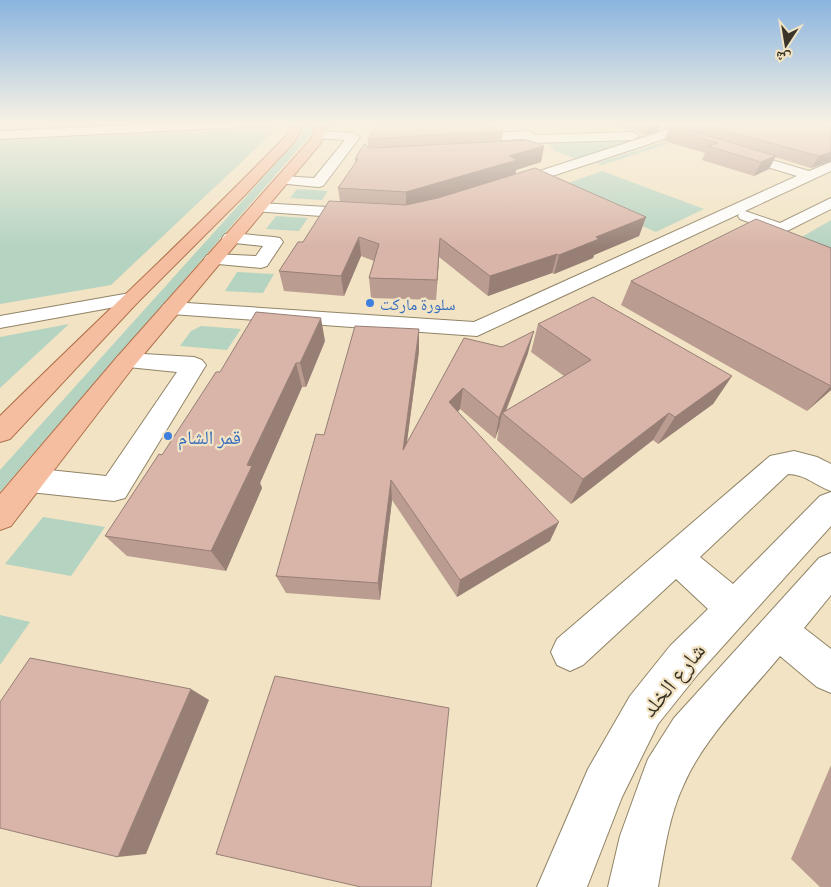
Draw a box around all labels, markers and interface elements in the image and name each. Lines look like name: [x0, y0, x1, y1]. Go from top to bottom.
north arrow: [761, 20, 811, 70]
text: ش: [774, 47, 792, 68]
place label: سلورة ماركت: [380, 294, 455, 314]
marker: سلورة ماركت: [364, 297, 376, 309]
place label: قمر الشام: [178, 425, 241, 451]
marker: قمر الشام: [162, 430, 174, 442]
street label: شارع الخلد: [634, 637, 711, 722]

